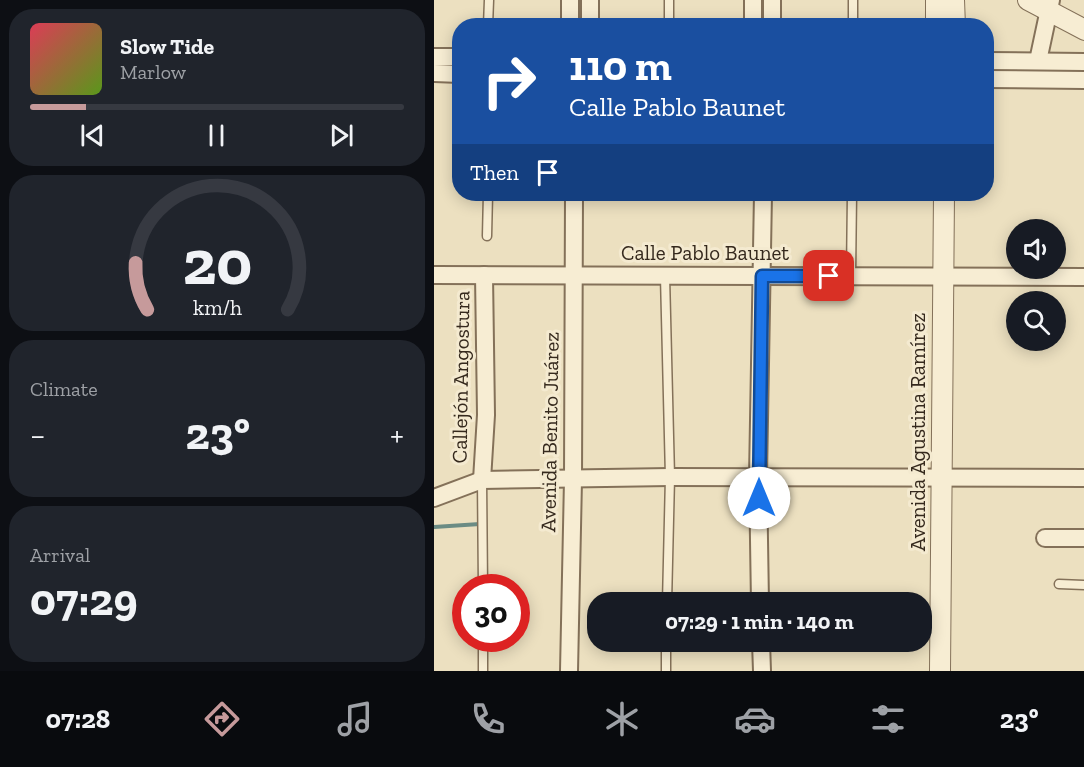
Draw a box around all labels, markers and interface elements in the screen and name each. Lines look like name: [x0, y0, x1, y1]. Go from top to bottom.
text: Slow Tide: [120, 33, 214, 60]
text: 110 m: [569, 40, 672, 91]
icon: right: [470, 42, 548, 120]
text: Marlow: [120, 60, 186, 84]
text: Calle Pablo Baunet: [569, 91, 785, 123]
icon: previous: [76, 119, 109, 152]
icon: pause: [200, 119, 233, 152]
icon: next: [325, 119, 358, 152]
icon: arrive: [531, 156, 564, 189]
text: Then: [470, 159, 519, 186]
map controls: [1006, 219, 1066, 351]
button: sound: [1006, 219, 1066, 279]
text: 20: [182, 225, 252, 300]
street label: Calle Pablo Baunet: [621, 240, 789, 265]
pin: [803, 250, 854, 301]
icon: arrive: [812, 259, 845, 292]
street label: Callejón Angostura: [446, 290, 476, 464]
button: search: [1006, 291, 1066, 351]
text: km/h: [193, 295, 241, 320]
street label: Avenida Agustina Ramírez: [905, 312, 930, 551]
street label: Avenida Benito Juárez: [535, 331, 564, 532]
text: Climate: [30, 377, 98, 401]
text: 23°: [186, 407, 250, 461]
text: −: [30, 415, 45, 454]
text: +: [390, 415, 404, 454]
position arrow: [727, 466, 791, 530]
text: Arrival: [30, 543, 90, 567]
text: 07:29: [30, 573, 138, 627]
speed limit sign: 30: [452, 574, 530, 652]
text: 07:29 · 1 min · 140 m: [665, 608, 854, 635]
icon: directions: [201, 698, 243, 740]
icon: music: [334, 698, 376, 740]
icon: phone: [467, 698, 509, 740]
icon: climate: [601, 698, 643, 740]
icon: car: [734, 698, 776, 740]
icon: filters: [867, 698, 909, 740]
text: 07:28: [46, 703, 110, 735]
text: 23°: [1000, 703, 1038, 735]

